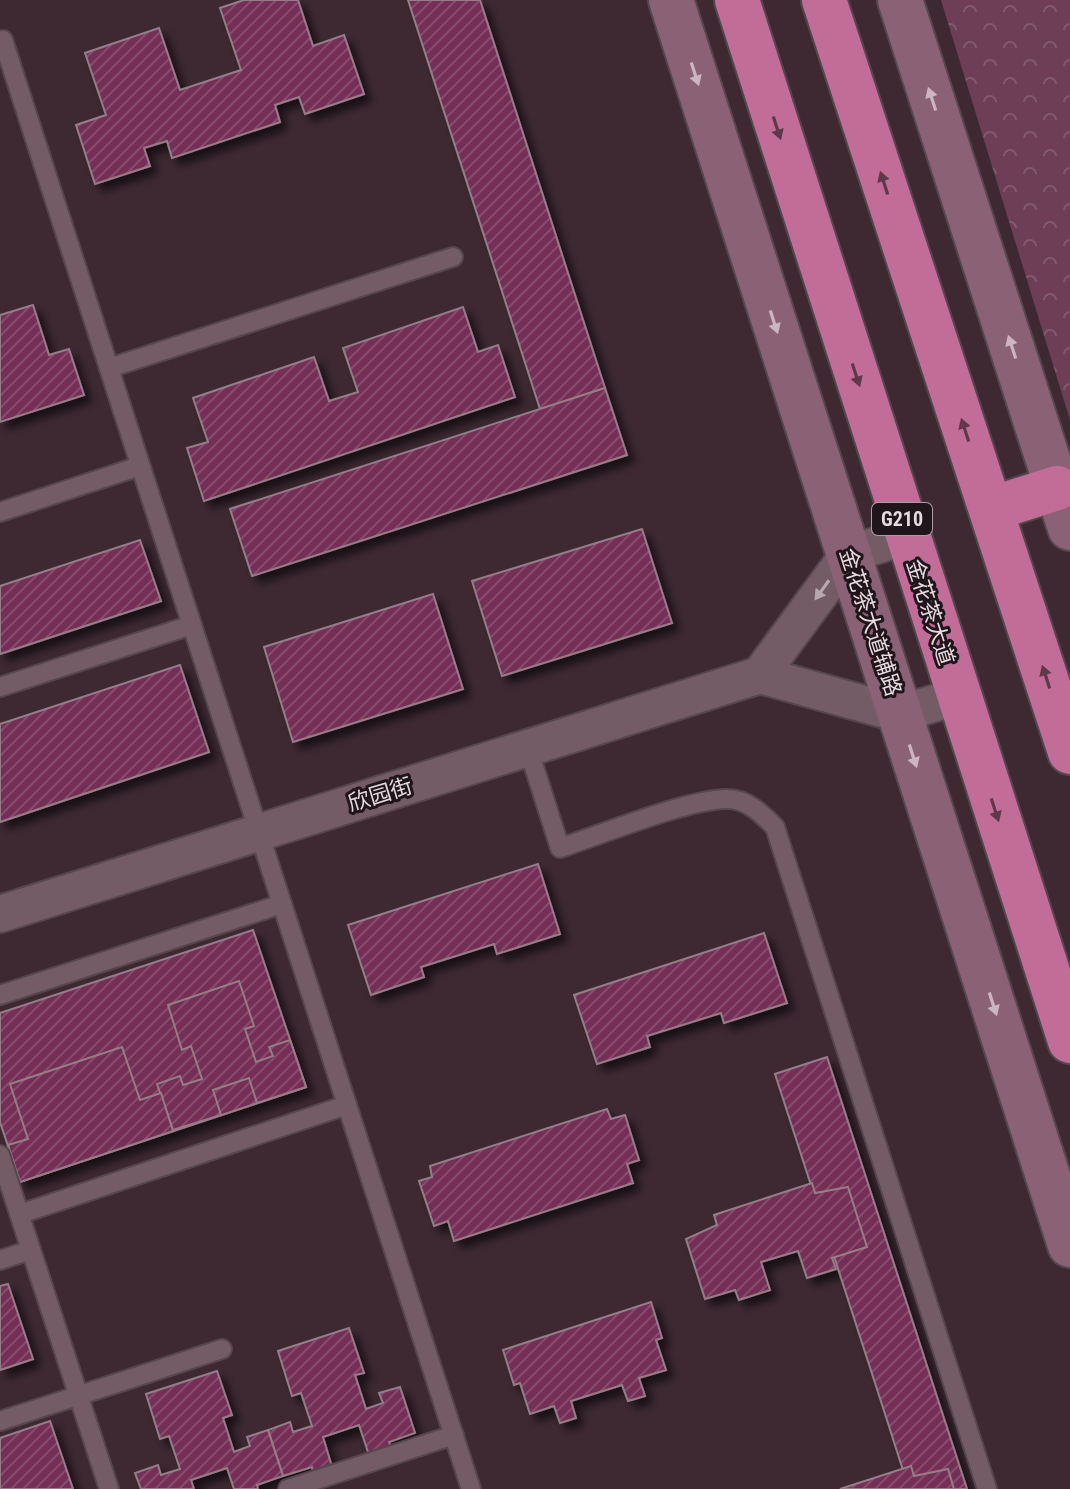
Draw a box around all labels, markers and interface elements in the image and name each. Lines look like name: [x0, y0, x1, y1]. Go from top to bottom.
one-way arrow: [689, 63, 702, 87]
one-way arrow: [925, 87, 938, 111]
one-way arrow: [771, 116, 784, 140]
one-way arrow: [877, 171, 890, 195]
one-way arrow: [769, 310, 781, 334]
one-way arrow: [1005, 335, 1018, 359]
one-way arrow: [850, 364, 863, 388]
one-way arrow: [958, 418, 970, 442]
road number: G210: [872, 503, 932, 535]
street label: 金花茶大道辅路: [835, 545, 906, 699]
street label: 金花茶大道: [902, 556, 959, 668]
one-way arrow: [815, 580, 830, 601]
one-way arrow: [1039, 665, 1051, 689]
one-way arrow: [908, 745, 920, 769]
street label: 欣园街: [345, 773, 415, 816]
one-way arrow: [989, 798, 1002, 822]
one-way arrow: [987, 992, 999, 1016]

